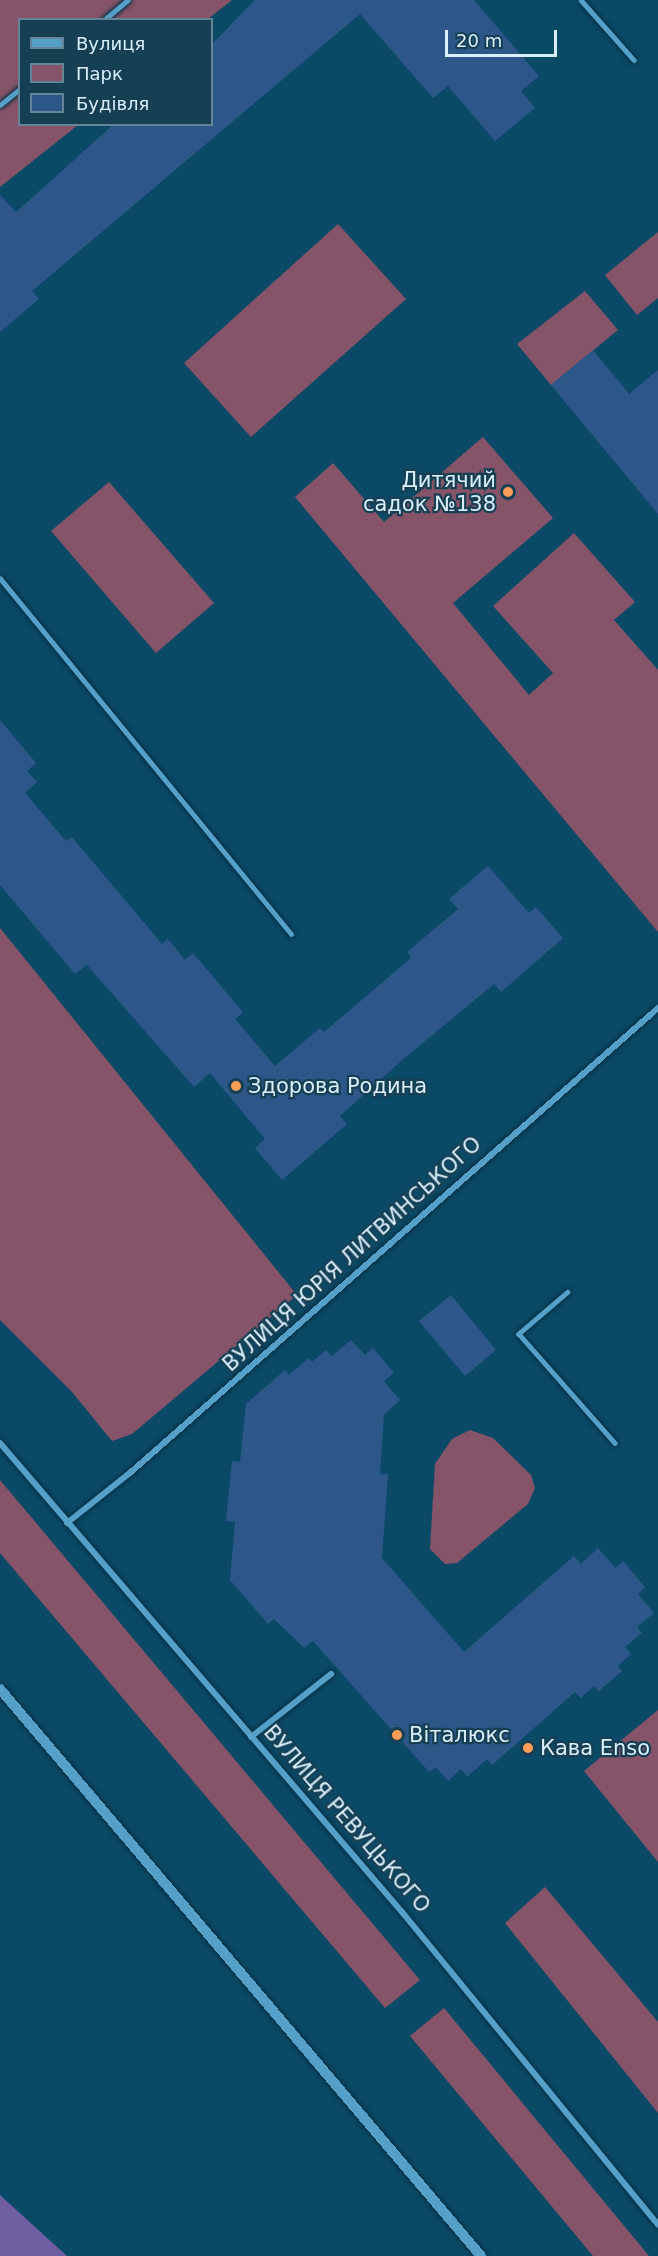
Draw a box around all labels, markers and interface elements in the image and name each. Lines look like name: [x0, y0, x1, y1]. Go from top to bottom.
legend: [18, 18, 213, 126]
scale bar: [448, 18, 560, 56]
text: 20 m: [456, 30, 502, 51]
text: Вулиця: [76, 33, 145, 54]
text: Парк: [76, 63, 123, 84]
text: Будівля: [76, 93, 149, 114]
place label: Дитячий садок №138: [363, 467, 496, 517]
marker: Дитячий садок №138: [501, 485, 515, 499]
place label: Здорова Родина: [248, 1073, 427, 1099]
marker: Здорова Родина: [229, 1079, 243, 1093]
street label: ВУЛИЦЯ ЮРІЯ ЛИТВИНСЬКОГО: [218, 1131, 486, 1377]
street label: ВУЛИЦЯ РЕВУЦЬКОГО: [258, 1720, 436, 1918]
place label: Віталюкс: [409, 1722, 510, 1748]
marker: Віталюкс: [390, 1728, 404, 1742]
place label: Кава Enso: [540, 1735, 650, 1761]
marker: Кава Enso: [521, 1741, 535, 1755]

